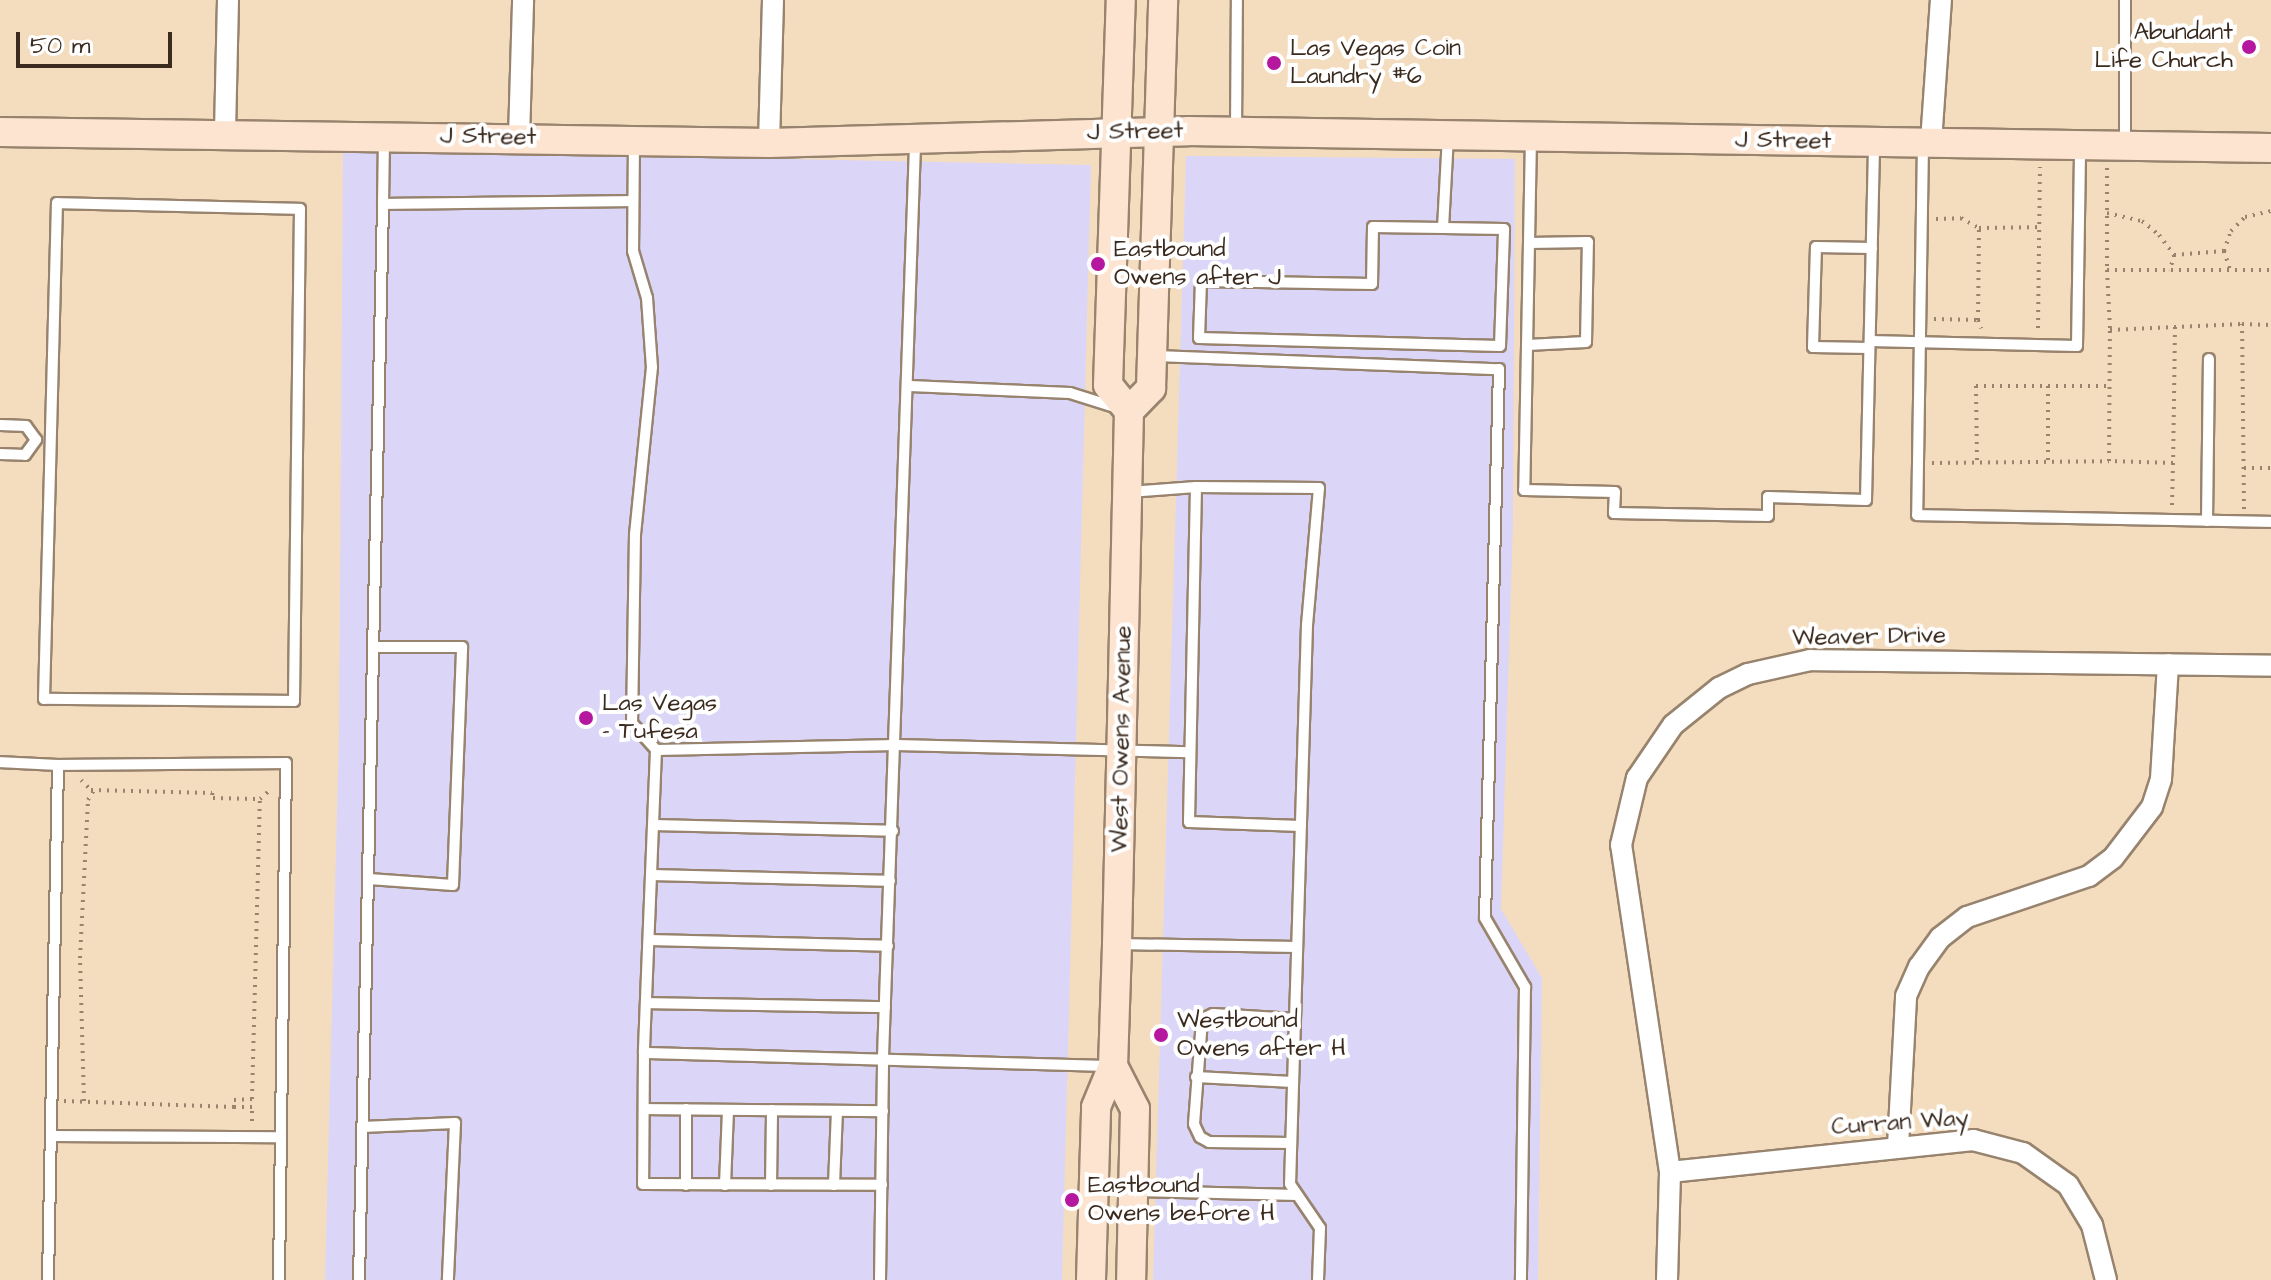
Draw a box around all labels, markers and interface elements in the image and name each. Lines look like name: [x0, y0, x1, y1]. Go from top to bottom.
scale bar: [20, 16, 176, 66]
place label: Abundant Life Church: [2095, 19, 2233, 75]
text: 50 m: [30, 29, 90, 63]
place label: Las Vegas Coin Laundry #6: [1290, 35, 1461, 91]
marker: Abundant Life Church: [2240, 38, 2258, 56]
marker: Las Vegas Coin Laundry #6: [1265, 54, 1283, 72]
street label: J Street: [1087, 117, 1183, 147]
street label: J Street: [440, 122, 536, 152]
street label: J Street: [1735, 126, 1831, 156]
place label: Eastbound Owens after J: [1114, 236, 1281, 292]
marker: Eastbound Owens after J: [1089, 255, 1107, 273]
street label: Weaver Drive: [1792, 621, 1946, 653]
street label: West Owens Avenue: [1106, 625, 1138, 853]
place label: Las Vegas - Tufesa: [602, 690, 717, 746]
marker: Las Vegas - Tufesa: [577, 709, 595, 727]
place label: Westbound Owens after H: [1177, 1007, 1346, 1063]
marker: Westbound Owens after H: [1152, 1026, 1170, 1044]
street label: Curran Way: [1830, 1104, 1970, 1142]
place label: Eastbound Owens before H: [1088, 1172, 1275, 1228]
marker: Eastbound Owens before H: [1063, 1191, 1081, 1209]

